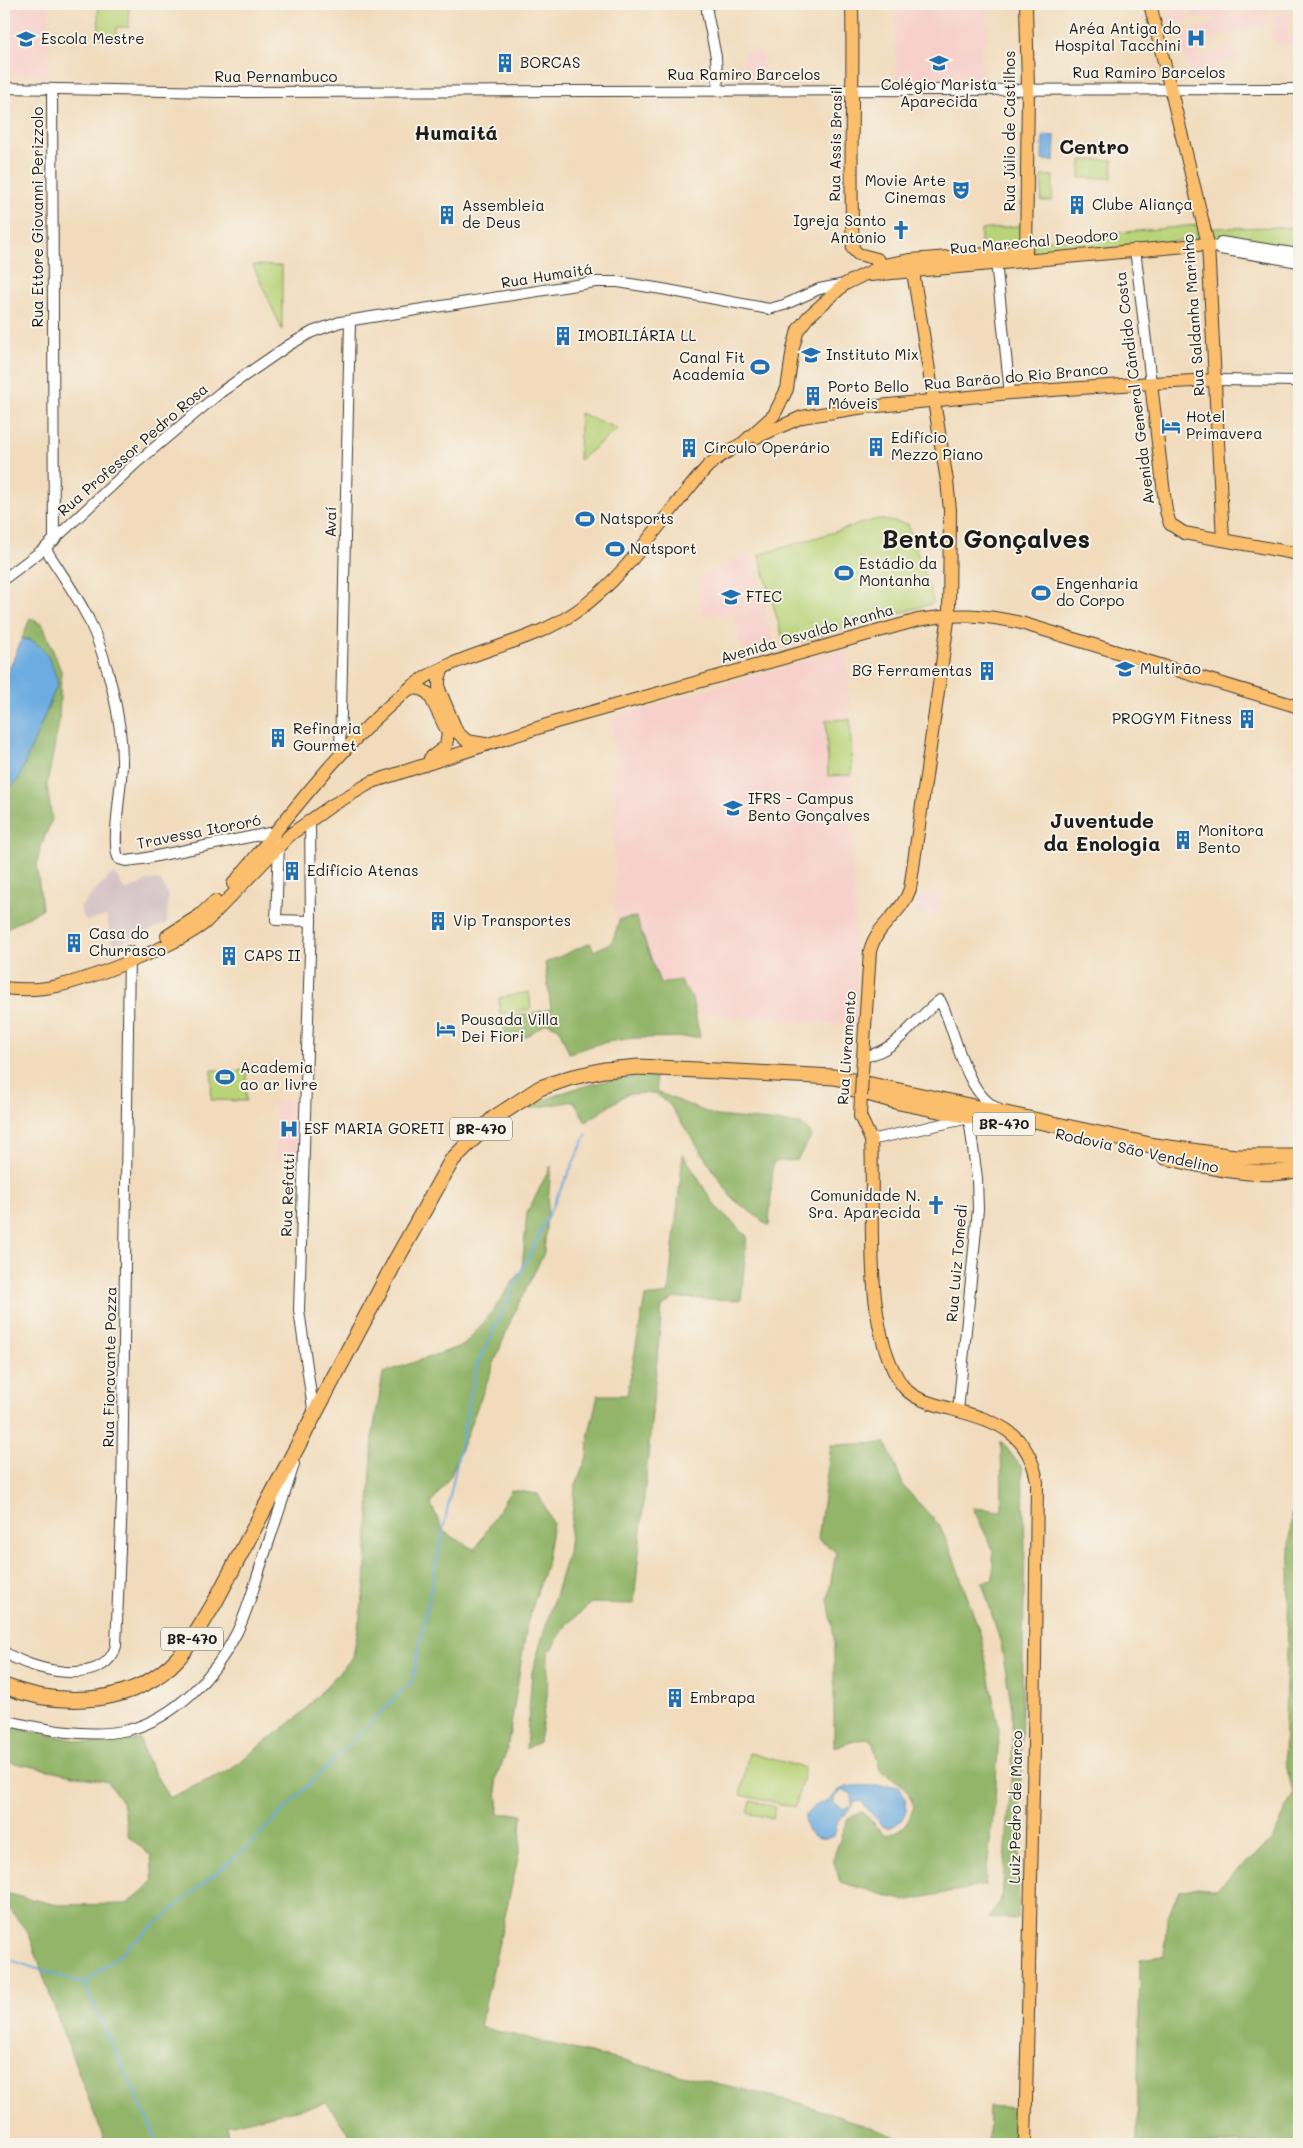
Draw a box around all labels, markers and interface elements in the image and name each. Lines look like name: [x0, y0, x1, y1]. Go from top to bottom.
place label: Aréa Antiga do Hospital Tacchini: [1054, 18, 1181, 55]
hospital icon: Aréa Antiga do Hospital Tacchini: [1185, 27, 1207, 49]
school or university icon: Escola Mestre: [15, 28, 37, 50]
place label: Escola Mestre: [41, 28, 144, 48]
street label: Rua Júlio de Castilhos: [999, 51, 1019, 212]
building icon: BORCAS: [494, 52, 516, 74]
place label: BORCAS: [520, 52, 580, 72]
school or university icon: Colégio Marista Aparecida: [928, 52, 950, 74]
street label: Rua Ramiro Barcelos: [1073, 62, 1225, 82]
street label: Rua Ramiro Barcelos: [668, 64, 820, 84]
street label: Rua Pernambuco: [214, 66, 338, 86]
place label: Colégio Marista Aparecida: [881, 74, 997, 111]
street label: Rua Assis Brasil: [824, 86, 846, 202]
street label: Rua Ettore Giovanni Perizzolo: [27, 106, 47, 327]
district label: Humaitá: [414, 119, 498, 145]
district label: Centro: [1059, 133, 1129, 159]
place label: Movie Arte Cinemas: [865, 170, 946, 207]
theatre icon: Movie Arte Cinemas: [950, 179, 972, 201]
building icon: Clube Aliança: [1066, 194, 1088, 216]
place label: Clube Aliança: [1092, 194, 1193, 214]
place label: Assembleia de Deus: [462, 195, 545, 232]
building icon: Assembleia de Deus: [436, 204, 458, 226]
place label: Igreja Santo Antonio: [793, 210, 886, 247]
church icon: Igreja Santo Antonio: [890, 219, 912, 241]
street label: Rua Marechal Deodoro: [949, 224, 1119, 258]
street label: Rua Saldanha Marinho: [1177, 233, 1209, 397]
street label: Rua Humaitá: [499, 258, 594, 292]
street label: Avenida General Cândido Costa: [1110, 270, 1158, 506]
building icon: IMOBILIÁRIA LL: [552, 325, 574, 347]
place label: IMOBILIÁRIA LL: [578, 325, 696, 345]
school or university icon: Instituto Mix: [800, 344, 822, 366]
place label: Instituto Mix: [826, 344, 919, 364]
place label: Canal Fit Academia: [672, 347, 745, 384]
sports icon: Canal Fit Academia: [749, 356, 771, 378]
street label: Rua Barão do Rio Branco: [923, 358, 1109, 394]
place label: Porto Bello Móveis: [828, 376, 909, 413]
street label: Rua Professor Pedro Rosa: [53, 378, 212, 520]
building icon: Porto Bello Móveis: [802, 385, 824, 407]
place label: Hotel Primavera: [1186, 406, 1263, 443]
hotel icon: Hotel Primavera: [1160, 415, 1182, 437]
place label: Edifício Mezzo Piano: [891, 427, 983, 464]
building icon: Edifício Mezzo Piano: [865, 436, 887, 458]
building icon: Círculo Operário: [678, 437, 700, 459]
place label: Círculo Operário: [704, 437, 830, 457]
street label: Avaí: [320, 506, 340, 538]
sports icon: Natsports: [574, 508, 596, 530]
place label: Natsports: [600, 508, 674, 528]
district label: Bento Gonçalves: [882, 522, 1090, 554]
sports icon: Natsport: [604, 538, 626, 560]
place label: Natsport: [630, 538, 697, 558]
place label: Estádio da Montanha: [859, 553, 937, 590]
sports icon: Estádio da Montanha: [833, 562, 855, 584]
place label: Engenharia do Corpo: [1056, 573, 1138, 610]
sports icon: Engenharia do Corpo: [1030, 582, 1052, 604]
school or university icon: FTEC: [720, 586, 742, 608]
place label: FTEC: [746, 586, 782, 606]
street label: Avenida Osvaldo Aranha: [718, 599, 896, 667]
school or university icon: Multirão: [1114, 658, 1136, 680]
place label: Multirão: [1140, 658, 1201, 678]
place label: BG Ferramentas: [852, 660, 972, 680]
building icon: BG Ferramentas: [976, 660, 998, 682]
place label: PROGYM Fitness: [1112, 708, 1232, 728]
building icon: PROGYM Fitness: [1236, 708, 1258, 730]
place label: Refinaria Gourmet: [293, 718, 361, 755]
building icon: Refinaria Gourmet: [267, 727, 289, 749]
place label: IFRS - Campus Bento Gonçalves: [748, 788, 870, 825]
school or university icon: IFRS - Campus Bento Gonçalves: [722, 797, 744, 819]
district label: Juventude da Enologia: [1043, 807, 1161, 856]
street label: Travessa Itororó: [135, 809, 263, 853]
place label: Monitora Bento: [1198, 820, 1264, 857]
building icon: Monitora Bento: [1172, 829, 1194, 851]
building icon: Edifício Atenas: [281, 860, 303, 882]
place label: Edifício Atenas: [307, 860, 419, 880]
building icon: Vip Transportes: [427, 910, 449, 932]
place label: Vip Transportes: [453, 910, 571, 930]
place label: Casa do Churrasco: [89, 923, 166, 960]
building icon: Casa do Churrasco: [63, 932, 85, 954]
building icon: CAPS II: [218, 945, 240, 967]
place label: CAPS II: [244, 945, 301, 965]
street label: Rua Livramento: [832, 990, 860, 1106]
place label: Pousada Villa Dei Fiori: [461, 1009, 559, 1046]
hotel icon: Pousada Villa Dei Fiori: [435, 1018, 457, 1040]
place label: Academia ao ar livre: [240, 1057, 318, 1094]
sports icon: Academia ao ar livre: [214, 1066, 236, 1088]
road number: BR-470: [973, 1112, 1035, 1136]
hospital icon: ESF MARIA GORETI: [278, 1118, 300, 1140]
place label: ESF MARIA GORETI: [304, 1118, 444, 1138]
road number: BR-470: [450, 1118, 512, 1140]
street label: Rodovia São Vendelino: [1054, 1123, 1221, 1177]
street label: Rua Refatti: [276, 1153, 298, 1237]
place label: Comunidade N. Sra. Aparecida: [808, 1185, 921, 1222]
church icon: Comunidade N. Sra. Aparecida: [925, 1194, 947, 1216]
street label: Rua Luiz Tomedi: [941, 1203, 971, 1323]
street label: Rua Fioravante Pozza: [98, 1286, 120, 1448]
road number: BR-470: [161, 1628, 223, 1650]
building icon: Embrapa: [664, 1687, 686, 1709]
place label: Embrapa: [690, 1687, 756, 1707]
street label: Luiz Pedro de Marco: [1004, 1730, 1026, 1884]

